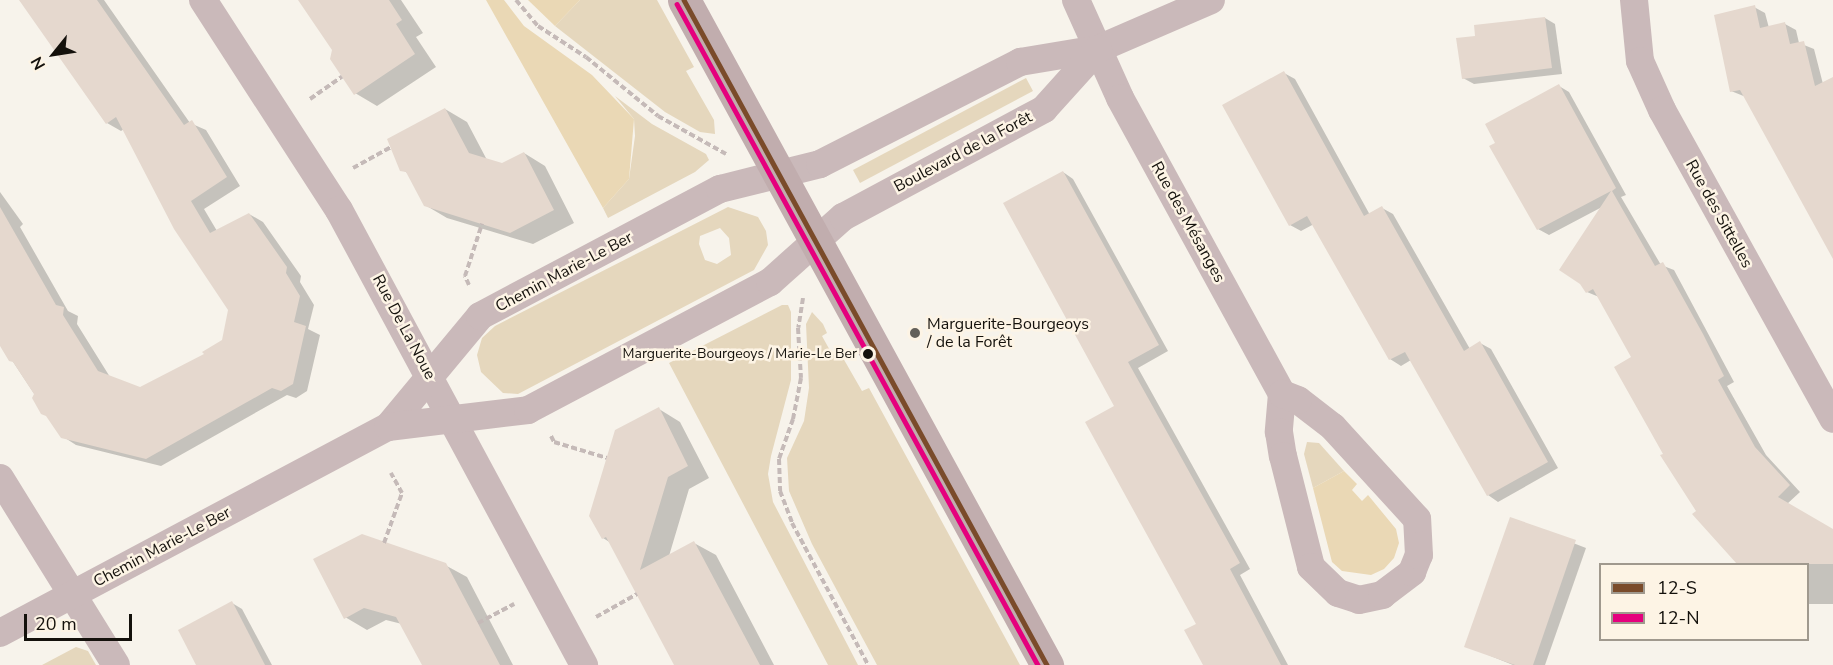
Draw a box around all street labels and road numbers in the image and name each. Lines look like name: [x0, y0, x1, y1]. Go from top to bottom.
street label: Boulevard de la Forêt: [891, 107, 1035, 197]
street label: Rue des Sittelles: [1681, 157, 1757, 271]
street label: Rue des Mésanges: [1147, 158, 1229, 286]
street label: Chemin Marie-Le Ber: [492, 228, 636, 316]
street label: Rue De La Noue: [368, 271, 440, 383]
street label: Chemin Marie-Le Ber: [90, 503, 234, 591]

